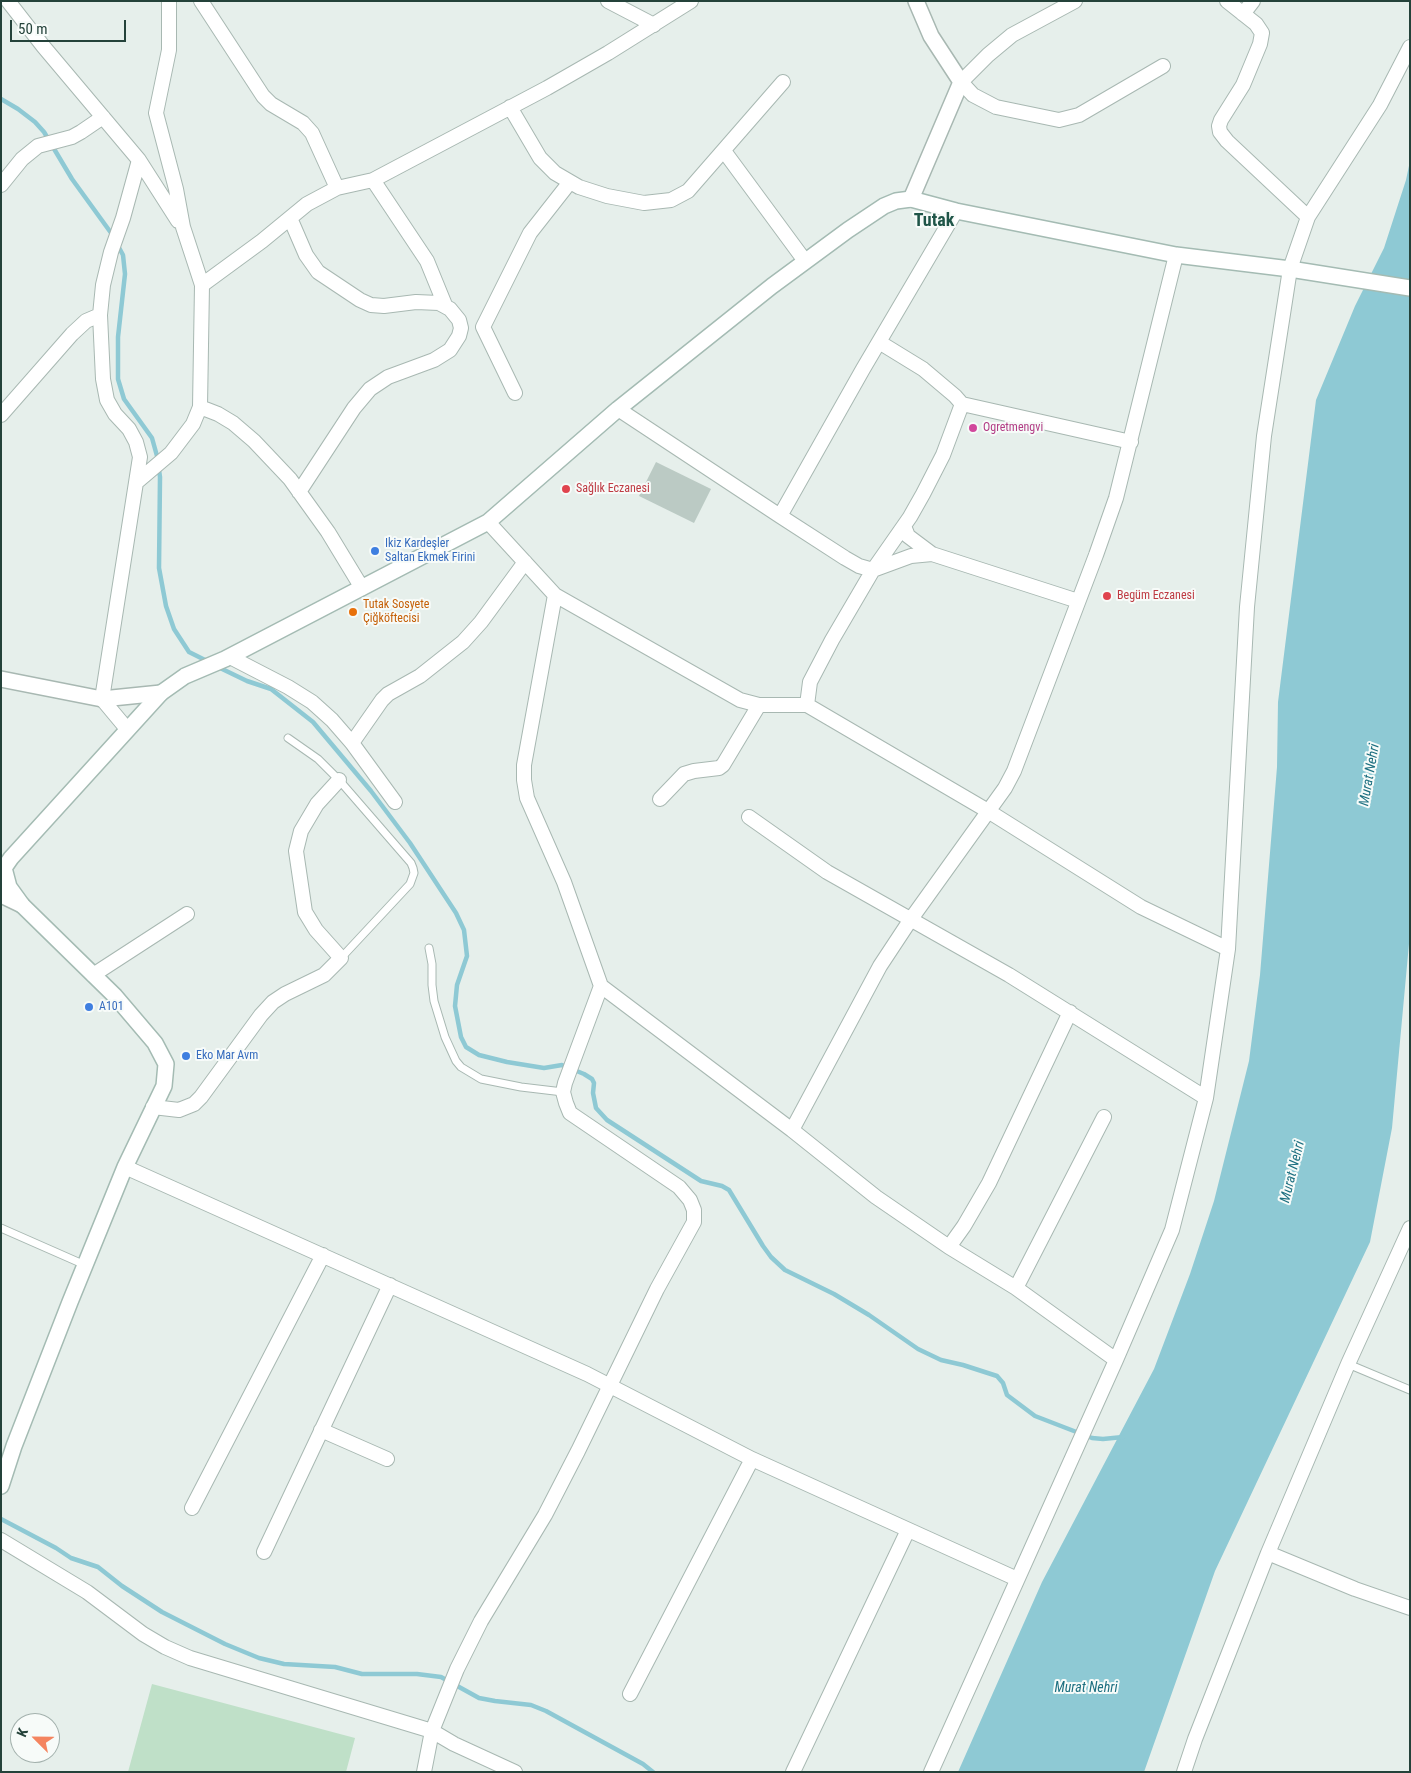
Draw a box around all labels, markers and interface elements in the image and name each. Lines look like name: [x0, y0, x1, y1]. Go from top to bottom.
scale bar: [12, 10, 129, 42]
text: 50 m: [18, 20, 48, 38]
district label: Tutak: [914, 210, 954, 232]
place label: Ogretmengvi: [983, 421, 1043, 435]
marker: Ogretmengvi: [967, 422, 979, 434]
place label: Sağlık Eczanesi: [576, 482, 650, 496]
marker: Sağlık Eczanesi: [560, 483, 572, 495]
place label: Ikiz Kardeşler Saltan Ekmek Firini: [385, 537, 475, 565]
marker: Ikiz Kardeşler Saltan Ekmek Firini: [369, 545, 381, 557]
place label: Begüm Eczanesi: [1117, 589, 1195, 603]
marker: Begüm Eczanesi: [1101, 590, 1113, 602]
place label: Tutak Sosyete Çiğköftecisi: [363, 598, 429, 626]
marker: Tutak Sosyete Çiğköftecisi: [347, 606, 359, 618]
water label: Murat Nehri: [1356, 743, 1384, 807]
place label: A101: [99, 1000, 124, 1014]
marker: A101: [83, 1001, 95, 1013]
place label: Eko Mar Avm: [196, 1049, 258, 1063]
marker: Eko Mar Avm: [180, 1050, 192, 1062]
water label: Murat Nehri: [1277, 1139, 1309, 1205]
water label: Murat Nehri: [1055, 1680, 1117, 1696]
north arrow: [10, 1713, 60, 1763]
text: K: [13, 1726, 31, 1739]

